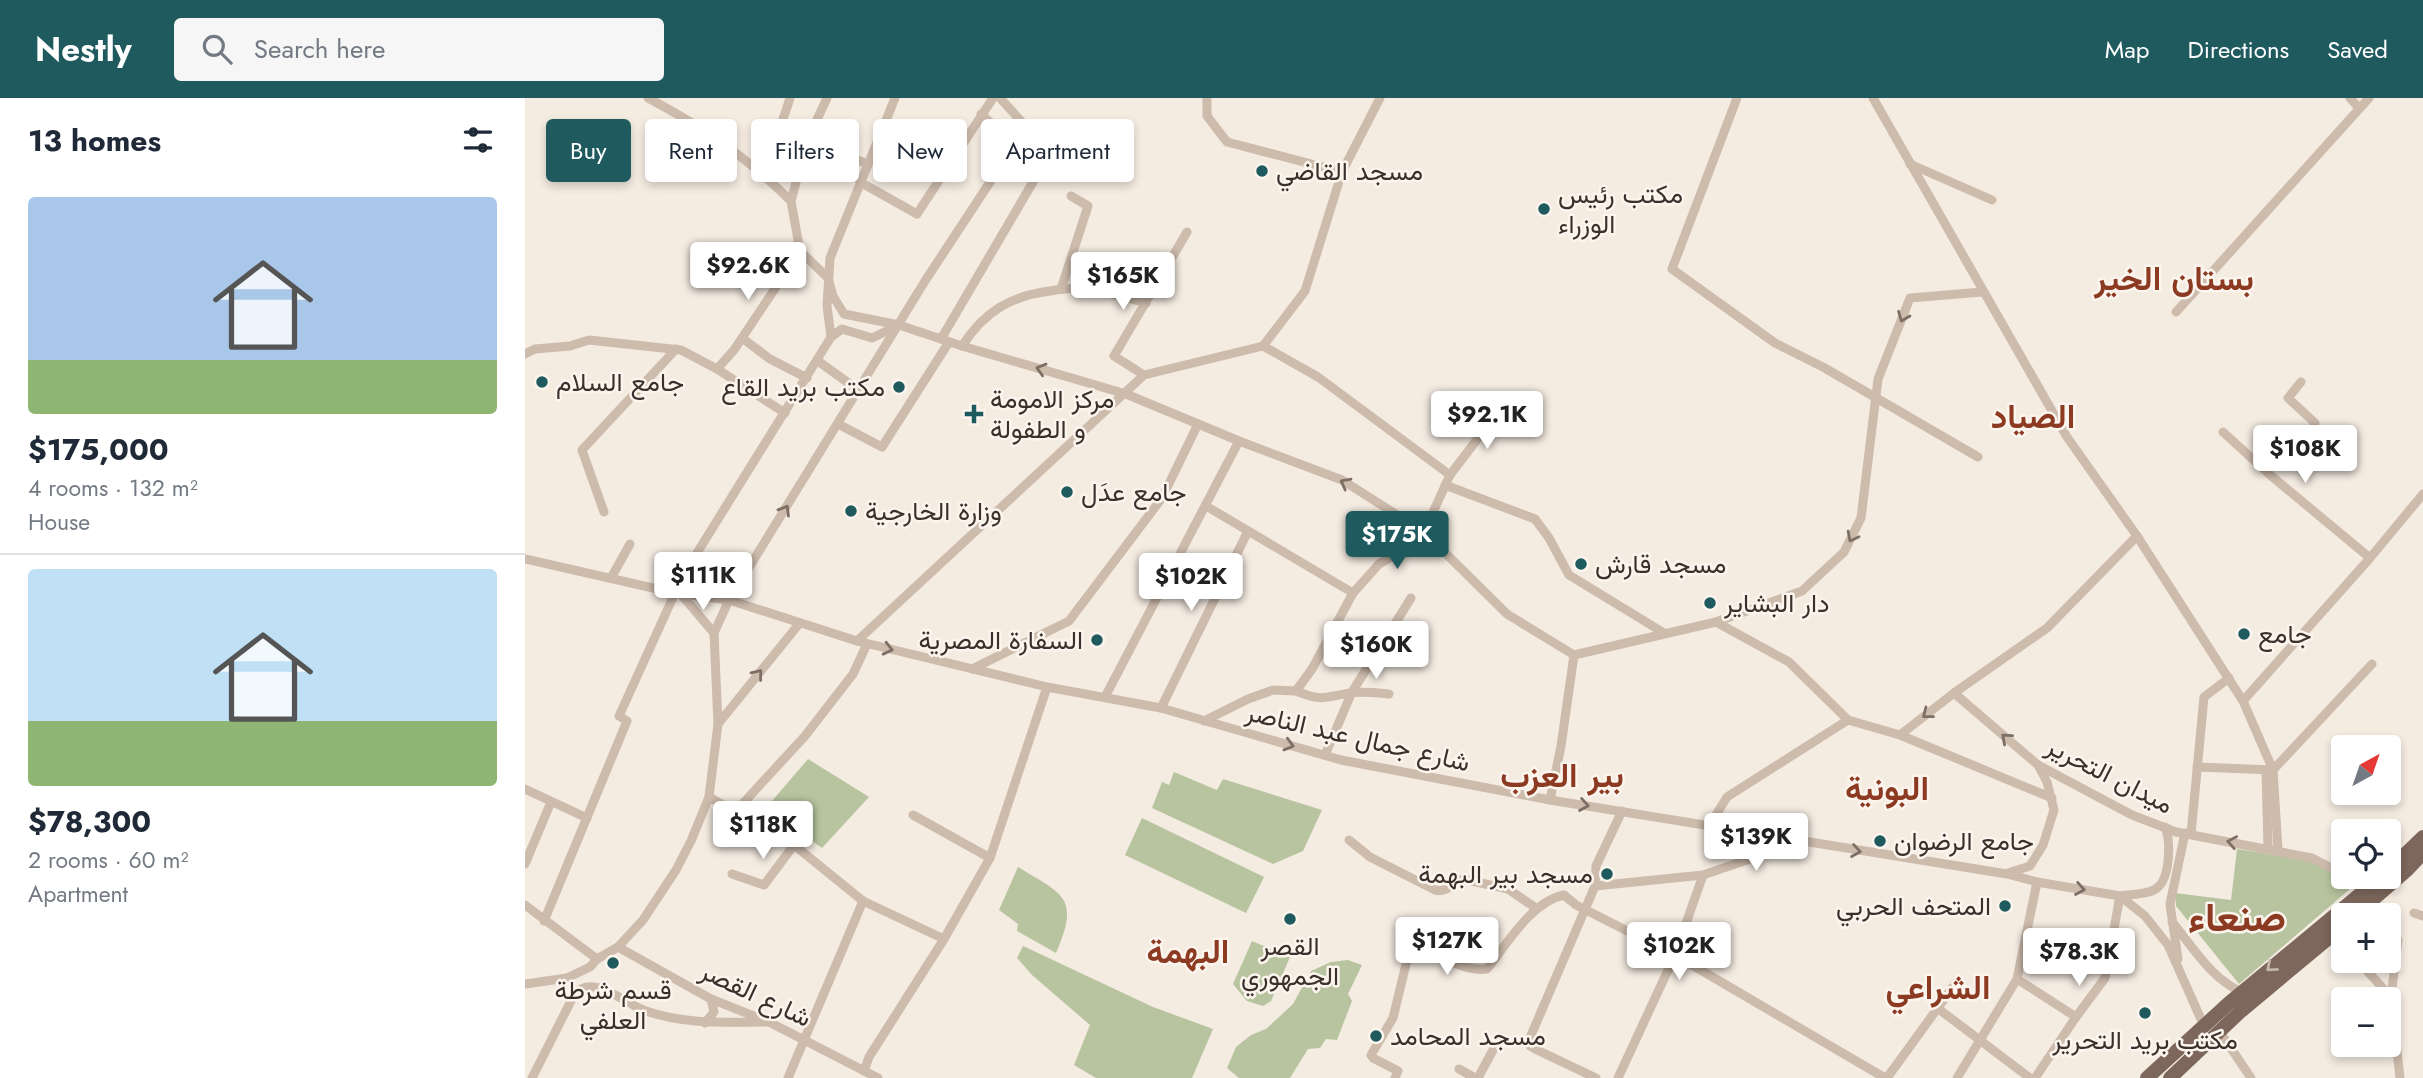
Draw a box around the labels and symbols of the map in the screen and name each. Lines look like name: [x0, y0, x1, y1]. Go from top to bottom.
place label: مسجد القاضي: [1276, 152, 1423, 192]
marker: مسجد القاضي: [1254, 163, 1270, 179]
place label: مكتب رئيس الوزراء: [1558, 175, 1683, 243]
marker: مكتب رئيس الوزراء: [1536, 201, 1552, 217]
pin: $92.6K: [691, 242, 805, 302]
pin: $165K: [1074, 252, 1172, 312]
district label: بستان الخير: [2093, 255, 2254, 302]
one-way arrow: [1897, 311, 1911, 323]
place label: جامع السلام: [556, 363, 684, 401]
one-way arrow: [1035, 363, 1047, 378]
place label: مكتب بريد القاع: [721, 368, 885, 406]
marker: جامع السلام: [534, 374, 550, 390]
marker: مكتب بريد القاع: [891, 379, 907, 395]
place label: مركز الامومة و الطفولة: [990, 380, 1114, 448]
pin: $92.1K: [1430, 392, 1544, 451]
district label: الصياد: [1991, 393, 2075, 440]
marker: مركز الامومة و الطفولة: [964, 404, 984, 424]
pin: $108K: [2256, 426, 2354, 485]
place label: جامع عدَل: [1081, 473, 1187, 511]
one-way arrow: [1340, 478, 1352, 491]
marker: جامع عدَل: [1059, 484, 1075, 500]
place label: وزارة الخارجية: [865, 492, 1002, 530]
marker: وزارة الخارجية: [843, 503, 859, 519]
one-way arrow: [776, 505, 789, 518]
pin: $175K: [1348, 512, 1446, 571]
one-way arrow: [1846, 530, 1860, 542]
place label: مسجد قارش: [1595, 545, 1726, 583]
pin: $111K: [654, 552, 752, 612]
pin: $102K: [1142, 554, 1240, 613]
marker: مسجد قارش: [1573, 556, 1589, 572]
place label: دار البشاير: [1723, 584, 1830, 622]
marker: دار البشاير: [1702, 595, 1718, 611]
place label: جامع: [2258, 615, 2312, 653]
place label: السفارة المصرية: [919, 621, 1083, 659]
pin: $160K: [1327, 622, 1425, 681]
marker: جامع: [2236, 626, 2252, 642]
marker: السفارة المصرية: [1089, 632, 1105, 648]
one-way arrow: [882, 641, 894, 655]
one-way arrow: [750, 669, 763, 682]
street label: شارع جمال عبد الناصر: [1241, 693, 1474, 781]
one-way arrow: [1922, 706, 1935, 719]
street label: ميدان التحرير: [2039, 726, 2180, 823]
one-way arrow: [2002, 734, 2015, 746]
north arrow: [2331, 735, 2401, 805]
one-way arrow: [1283, 737, 1295, 751]
district label: بير العزب: [1500, 752, 1624, 799]
district label: البونية: [1845, 765, 1929, 812]
one-way arrow: [1578, 797, 1590, 812]
pin: $118K: [714, 802, 812, 861]
pin: $139K: [1707, 814, 1805, 873]
place label: جامع الرضوان: [1894, 822, 2034, 860]
marker: جامع الرضوان: [1872, 833, 1888, 849]
one-way arrow: [2226, 835, 2238, 850]
one-way arrow: [1850, 843, 1862, 858]
place label: مسجد بير البهمة: [1418, 855, 1593, 893]
marker: مسجد بير البهمة: [1599, 866, 1615, 882]
one-way arrow: [2075, 881, 2086, 896]
place label: المتحف الحربي: [1836, 887, 1991, 927]
district label: صنعاء: [2188, 888, 2286, 946]
marker: المتحف الحربي: [1997, 898, 2013, 914]
marker: القصر الجمهوري: [1282, 911, 1298, 927]
pin: $127K: [1398, 918, 1496, 977]
pin: $102K: [1630, 922, 1728, 982]
place label: القصر الجمهوري: [1241, 927, 1339, 997]
district label: البهمة: [1147, 928, 1229, 975]
pin: $78.3K: [2022, 928, 2136, 988]
street label: شارع القصر: [693, 951, 818, 1036]
marker: قسم شرطة العلفي: [605, 955, 621, 971]
one-way arrow: [2267, 959, 2280, 971]
district label: الشراعي: [1886, 964, 1990, 1015]
place label: قسم شرطة العلفي: [554, 971, 672, 1041]
marker: مكتب بريد التحرير: [2137, 1005, 2153, 1021]
place label: مسجد المحامد: [1390, 1017, 1546, 1055]
place label: مكتب بريد التحرير: [2051, 1021, 2238, 1059]
marker: مسجد المحامد: [1368, 1028, 1384, 1044]

